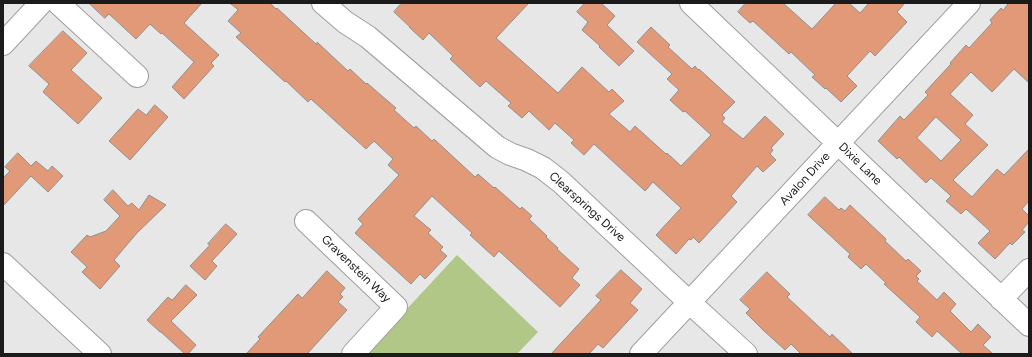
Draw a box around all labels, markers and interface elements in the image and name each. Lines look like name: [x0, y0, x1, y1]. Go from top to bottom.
street label: Dixie Lane: [835, 140, 885, 188]
street label: Avalon Drive: [777, 150, 833, 208]
street label: Clearsprings Drive: [546, 169, 628, 245]
street label: Gravenstein Way: [318, 232, 394, 306]

